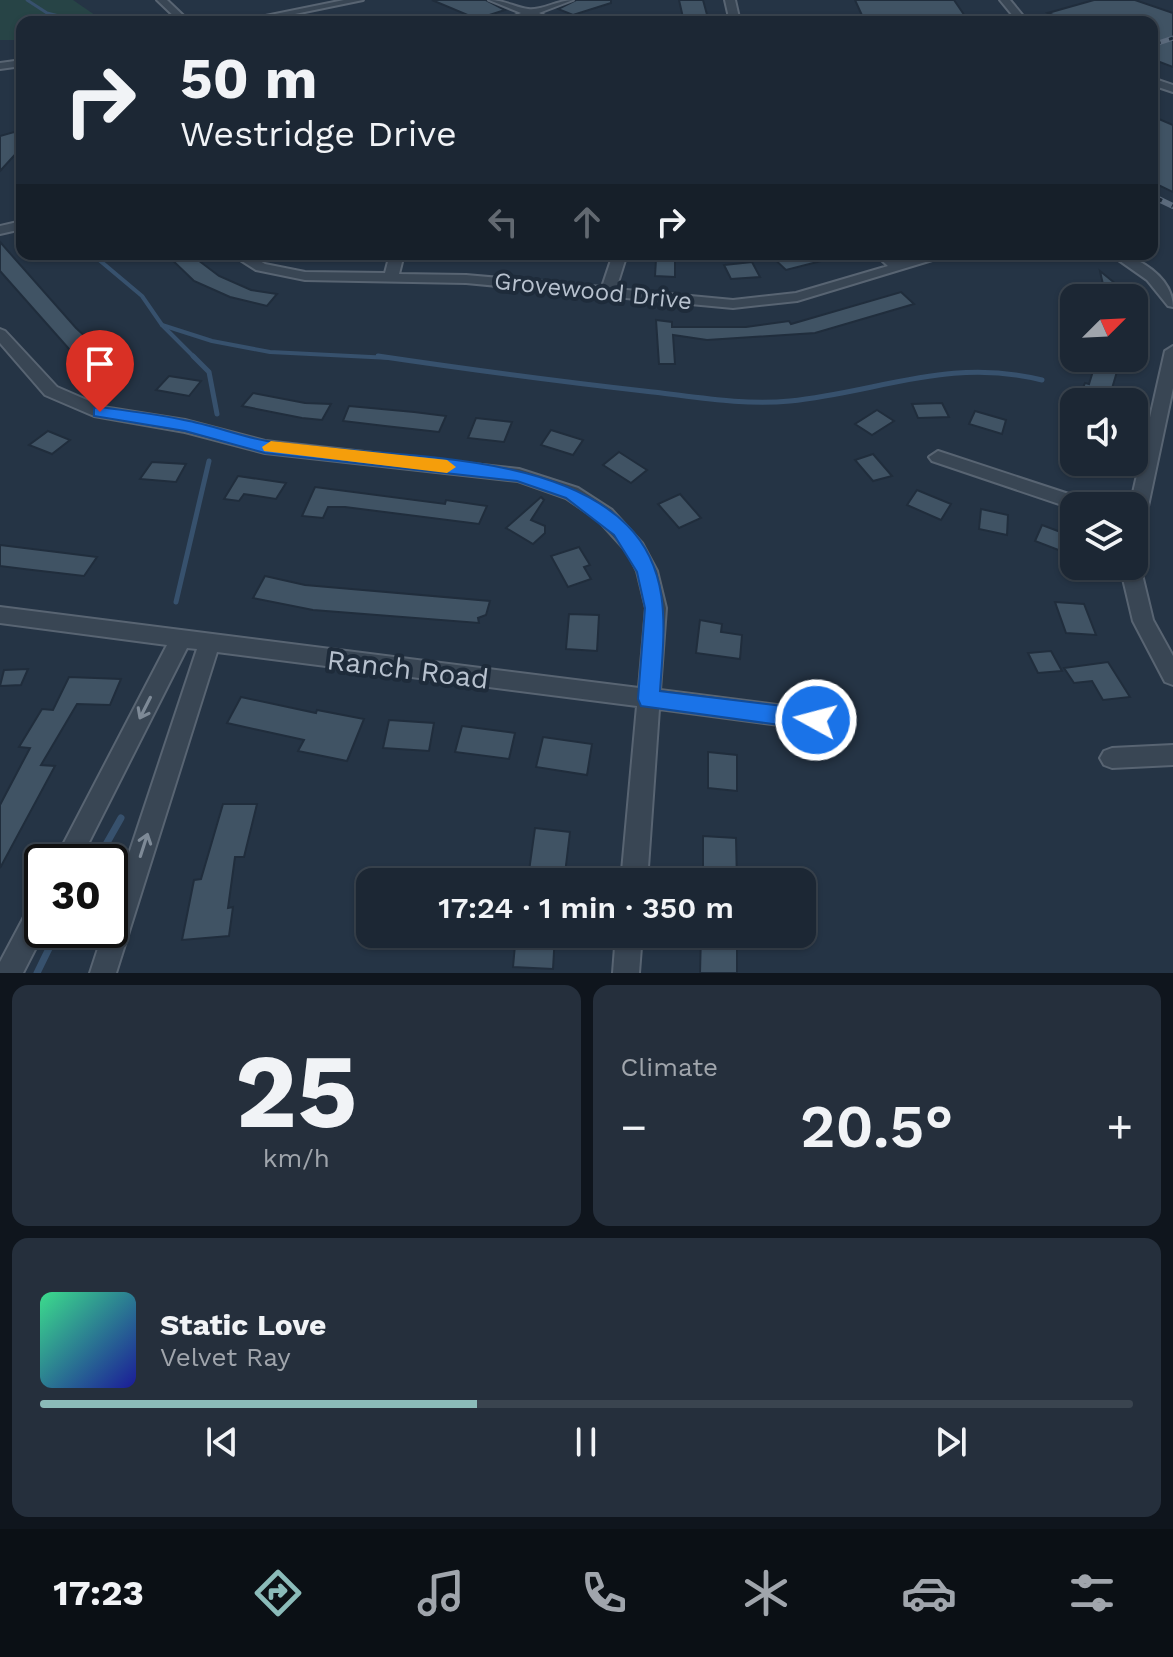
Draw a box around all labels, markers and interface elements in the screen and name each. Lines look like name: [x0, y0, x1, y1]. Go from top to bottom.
text: 50 m: [180, 46, 317, 112]
icon: right: [48, 48, 152, 152]
text: Westridge Drive: [180, 113, 457, 155]
icon: left: [481, 200, 525, 244]
icon: ahead: [565, 200, 609, 244]
icon: right: [649, 200, 693, 244]
street label: Grovewood Drive: [493, 267, 693, 315]
north arrow: [1060, 284, 1148, 372]
map controls: [1060, 284, 1148, 580]
pin: [66, 330, 134, 412]
icon: arrive: [78, 342, 122, 386]
button: sound: [1060, 388, 1148, 476]
button: layers: [1060, 492, 1148, 580]
street label: Ranch Road: [325, 643, 491, 696]
position arrow: [774, 678, 858, 762]
one-way arrow: [137, 695, 152, 719]
one-way arrow: [137, 833, 152, 859]
speed limit sign: 30: [24, 844, 128, 948]
text: 17:24 · 1 min · 350 m: [438, 890, 734, 925]
text: 25: [235, 1030, 358, 1152]
text: Climate: [621, 1052, 718, 1082]
text: 20.5°: [800, 1091, 953, 1162]
text: −: [621, 1101, 647, 1153]
text: +: [1106, 1101, 1133, 1153]
text: km/h: [263, 1143, 330, 1173]
text: Static Love: [160, 1307, 326, 1342]
text: Velvet Ray: [160, 1342, 291, 1372]
icon: previous: [200, 1420, 244, 1464]
icon: pause: [564, 1420, 608, 1464]
icon: next: [929, 1420, 973, 1464]
icon: directions: [250, 1565, 306, 1621]
icon: music: [413, 1565, 469, 1621]
icon: phone: [576, 1565, 632, 1621]
icon: climate: [738, 1565, 794, 1621]
icon: car: [901, 1565, 957, 1621]
icon: filters: [1064, 1565, 1120, 1621]
text: 17:23: [53, 1572, 144, 1614]

